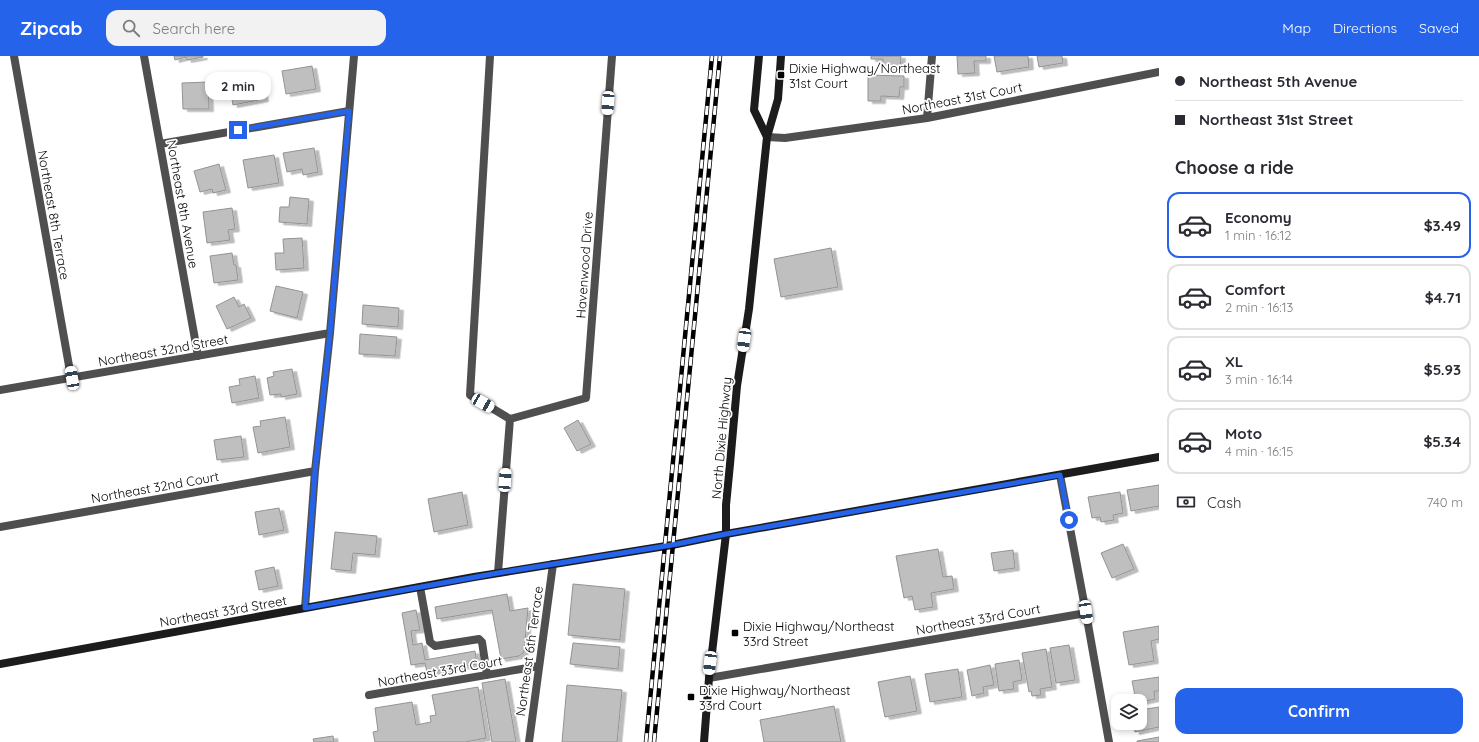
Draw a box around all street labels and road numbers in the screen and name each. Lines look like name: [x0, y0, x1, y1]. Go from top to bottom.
street label: Northeast 31st Court: [900, 78, 1024, 118]
street label: Northeast 8th Avenue: [164, 138, 202, 270]
street label: Northeast 8th Terrace: [35, 149, 73, 281]
street label: Havenwood Drive: [572, 211, 596, 319]
street label: Northeast 32nd Street: [97, 331, 229, 369]
street label: North Dixie Highway: [708, 376, 734, 500]
street label: Northeast 32nd Court: [90, 468, 220, 506]
street label: Northeast 6th Terrace: [512, 585, 546, 717]
street label: Northeast 33rd Street: [158, 592, 288, 630]
street label: Northeast 33rd Court: [914, 600, 1042, 638]
street label: Northeast 33rd Court: [376, 652, 504, 690]

